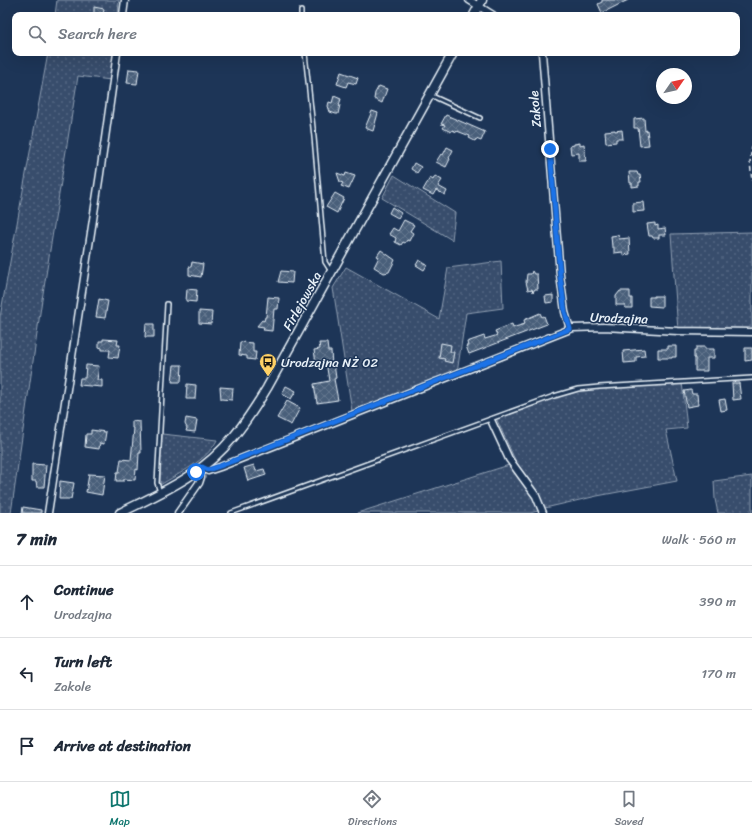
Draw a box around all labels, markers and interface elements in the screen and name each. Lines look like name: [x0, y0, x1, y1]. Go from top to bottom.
search box: [12, 12, 740, 56]
text: Search here: [58, 21, 137, 47]
icon: search: [26, 23, 48, 45]
north arrow: [656, 68, 692, 104]
street label: Zakole: [522, 90, 548, 128]
route end: [541, 140, 559, 158]
street label: Firlejowska: [276, 267, 328, 335]
street label: Urodzajna: [590, 305, 649, 331]
place label: Urodzajna NŻ 02: [281, 351, 379, 374]
bus stop icon: Urodzajna NŻ 02: [258, 352, 278, 377]
route start: [187, 463, 205, 481]
text: 7 min: [16, 524, 57, 554]
text: Walk · 560 m: [662, 528, 736, 551]
text: Continue: [54, 577, 114, 603]
text: 390 m: [699, 590, 736, 613]
icon: ahead: [16, 591, 38, 613]
text: Urodzajna: [54, 603, 112, 626]
text: Turn left: [54, 649, 112, 675]
text: 170 m: [701, 662, 736, 685]
icon: left: [16, 663, 38, 685]
text: Zakole: [54, 675, 91, 698]
text: Arrive at destination: [54, 733, 191, 759]
icon: arrive: [16, 735, 38, 757]
tab: Map: [109, 788, 131, 831]
tab: Directions: [348, 788, 397, 831]
tab: Saved: [614, 788, 643, 831]

